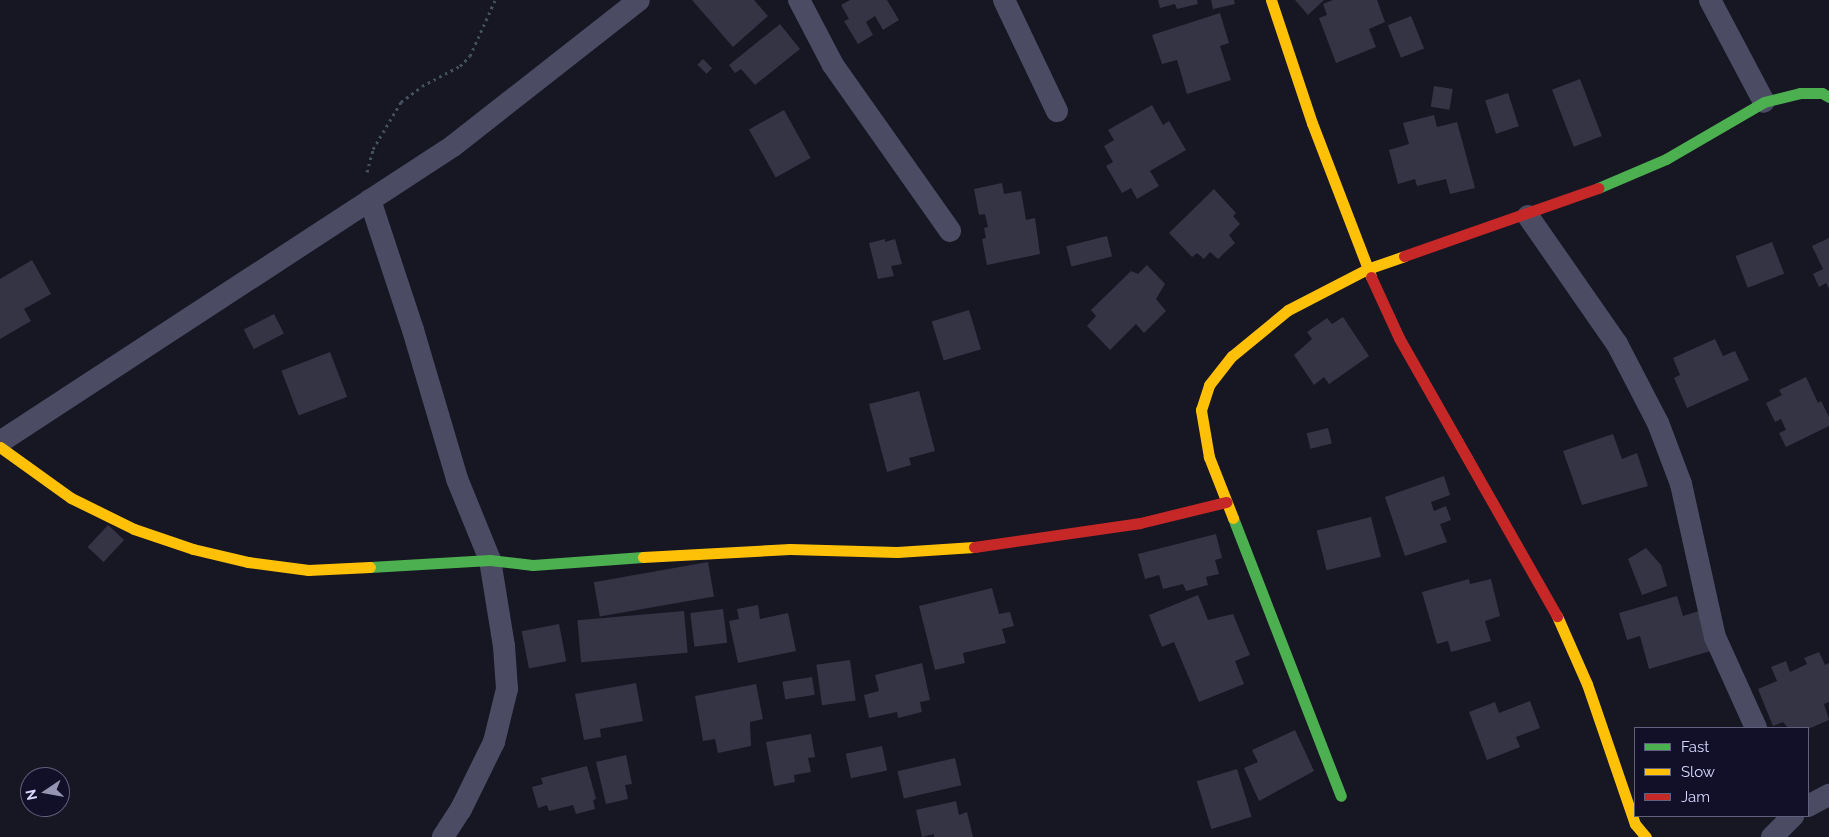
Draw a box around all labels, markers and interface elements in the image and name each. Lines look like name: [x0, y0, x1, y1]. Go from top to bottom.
legend: [1634, 727, 1809, 817]
text: Fast: [1681, 738, 1709, 756]
text: Slow: [1681, 763, 1715, 781]
north arrow: [20, 767, 70, 817]
text: N: [22, 788, 40, 802]
text: Jam: [1681, 788, 1710, 806]

